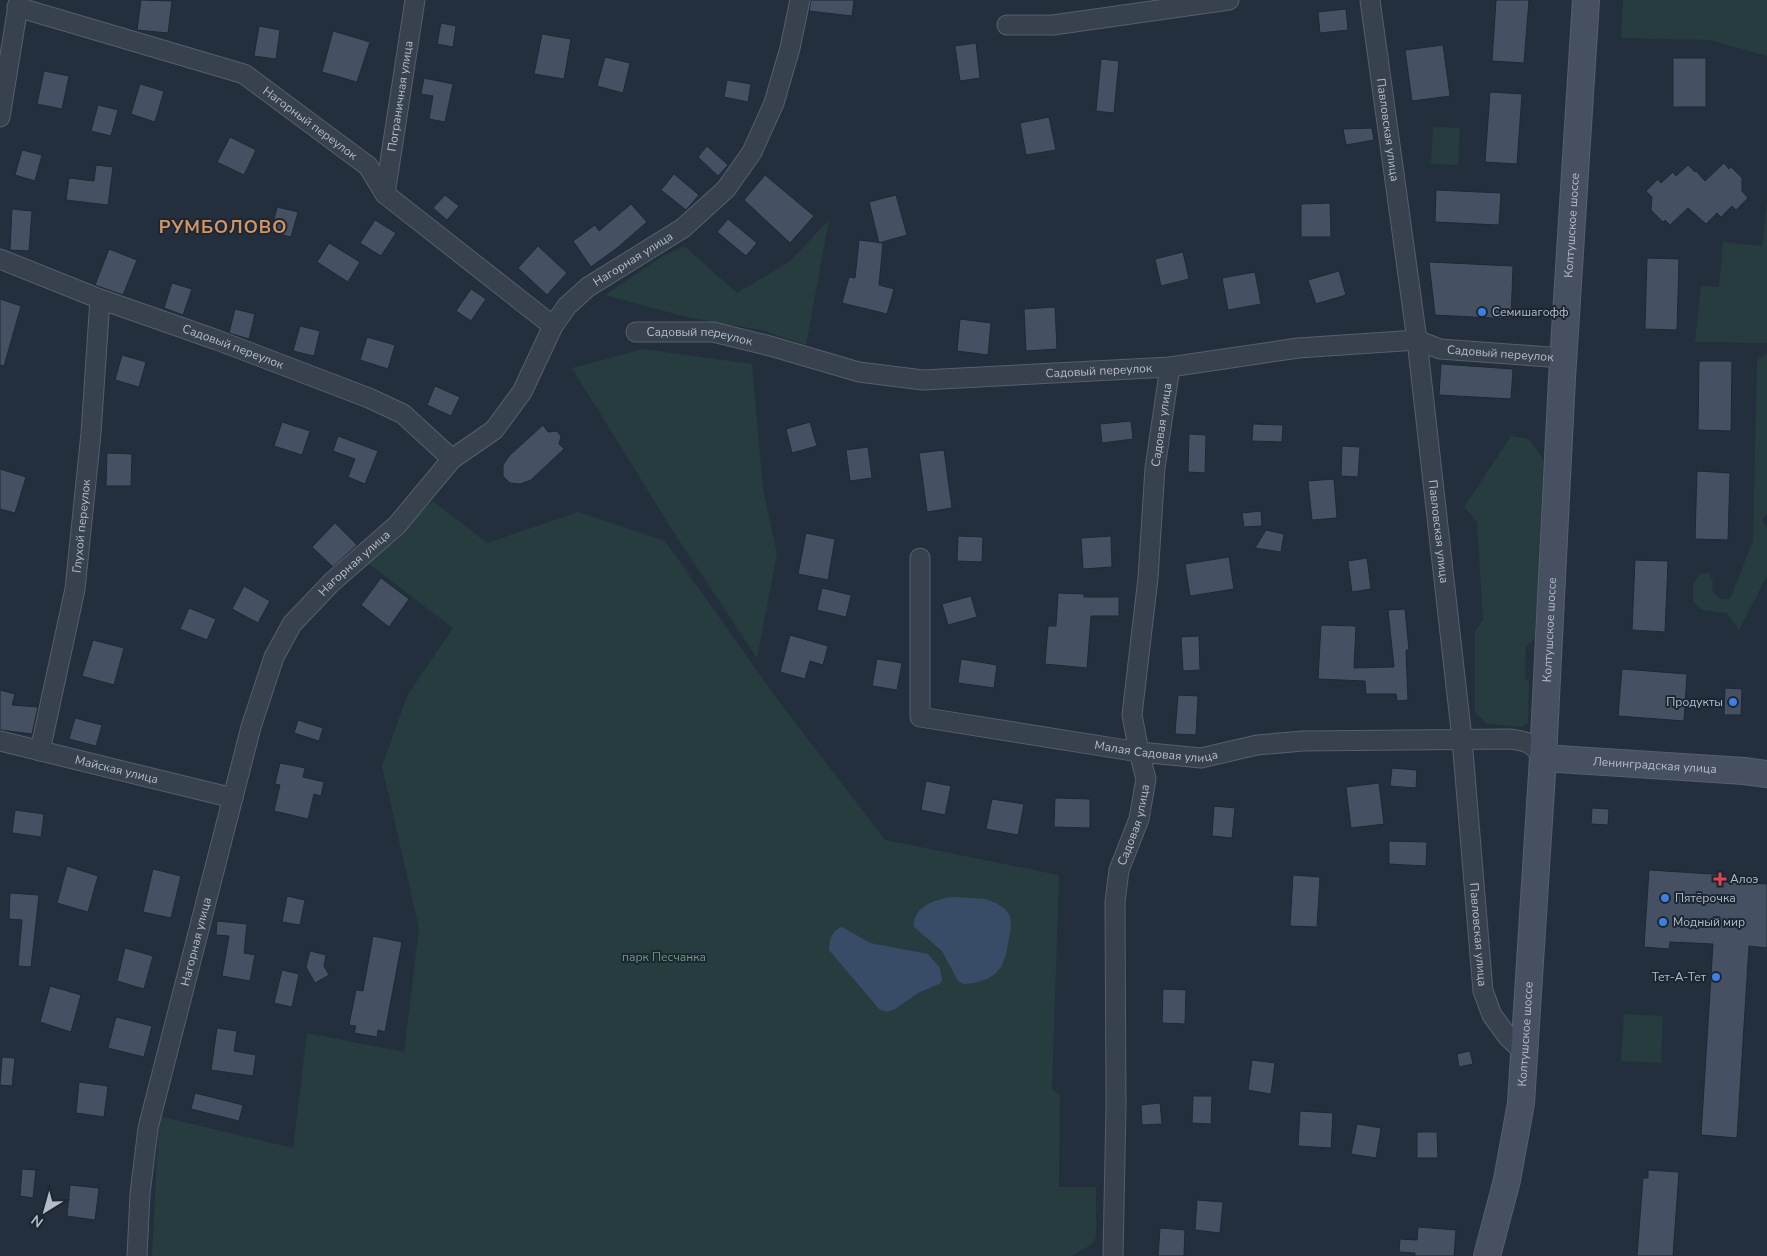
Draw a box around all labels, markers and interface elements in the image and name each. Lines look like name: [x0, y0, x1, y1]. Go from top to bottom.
street label: Пограничная улица: [384, 40, 417, 153]
street label: Павловская улица: [1373, 77, 1403, 182]
street label: Нагорный переулок: [260, 83, 361, 164]
street label: Колтушское шоссе: [1560, 172, 1583, 278]
district label: РУМБОЛОВО: [159, 215, 287, 239]
street label: Нагорная улица: [590, 228, 676, 290]
place label: Семишагофф: [1492, 304, 1569, 320]
marker: Семишагофф: [1476, 306, 1488, 318]
street label: Садовый переулок: [180, 321, 287, 373]
street label: Садовый переулок: [647, 324, 755, 350]
street label: Садовый переулок: [1446, 342, 1555, 365]
street label: Садовый переулок: [1045, 360, 1153, 382]
street label: Садовая улица: [1147, 382, 1176, 468]
street label: Глухой переулок: [69, 478, 94, 574]
street label: Павловская улица: [1425, 479, 1452, 584]
street label: Нагорная улица: [315, 527, 394, 599]
street label: Колтушское шоссе: [1539, 577, 1560, 683]
place label: Продукты: [1666, 694, 1723, 710]
marker: Продукты: [1727, 696, 1739, 708]
street label: Малая Садовая улица: [1093, 737, 1219, 766]
street label: Майская улица: [73, 752, 160, 787]
street label: Ленинградская улица: [1592, 753, 1717, 777]
street label: Садовая улица: [1114, 783, 1153, 868]
place label: Алоэ: [1730, 871, 1758, 887]
marker: Алоэ: [1714, 873, 1726, 885]
street label: Павловская улица: [1466, 882, 1491, 987]
place label: Пятёрочка: [1675, 890, 1736, 906]
marker: Пятёрочка: [1659, 892, 1671, 904]
street label: Нагорная улица: [177, 895, 215, 988]
place label: Модный мир: [1673, 914, 1745, 930]
marker: Модный мир: [1657, 916, 1669, 928]
park label: парк Песчанка: [622, 949, 706, 965]
place label: Тет-А-Тет: [1652, 969, 1707, 985]
marker: Тет-А-Тет: [1710, 971, 1722, 983]
street label: Колтушское шоссе: [1514, 981, 1537, 1087]
north arrow: [20, 1186, 70, 1236]
text: N: [28, 1210, 47, 1232]

